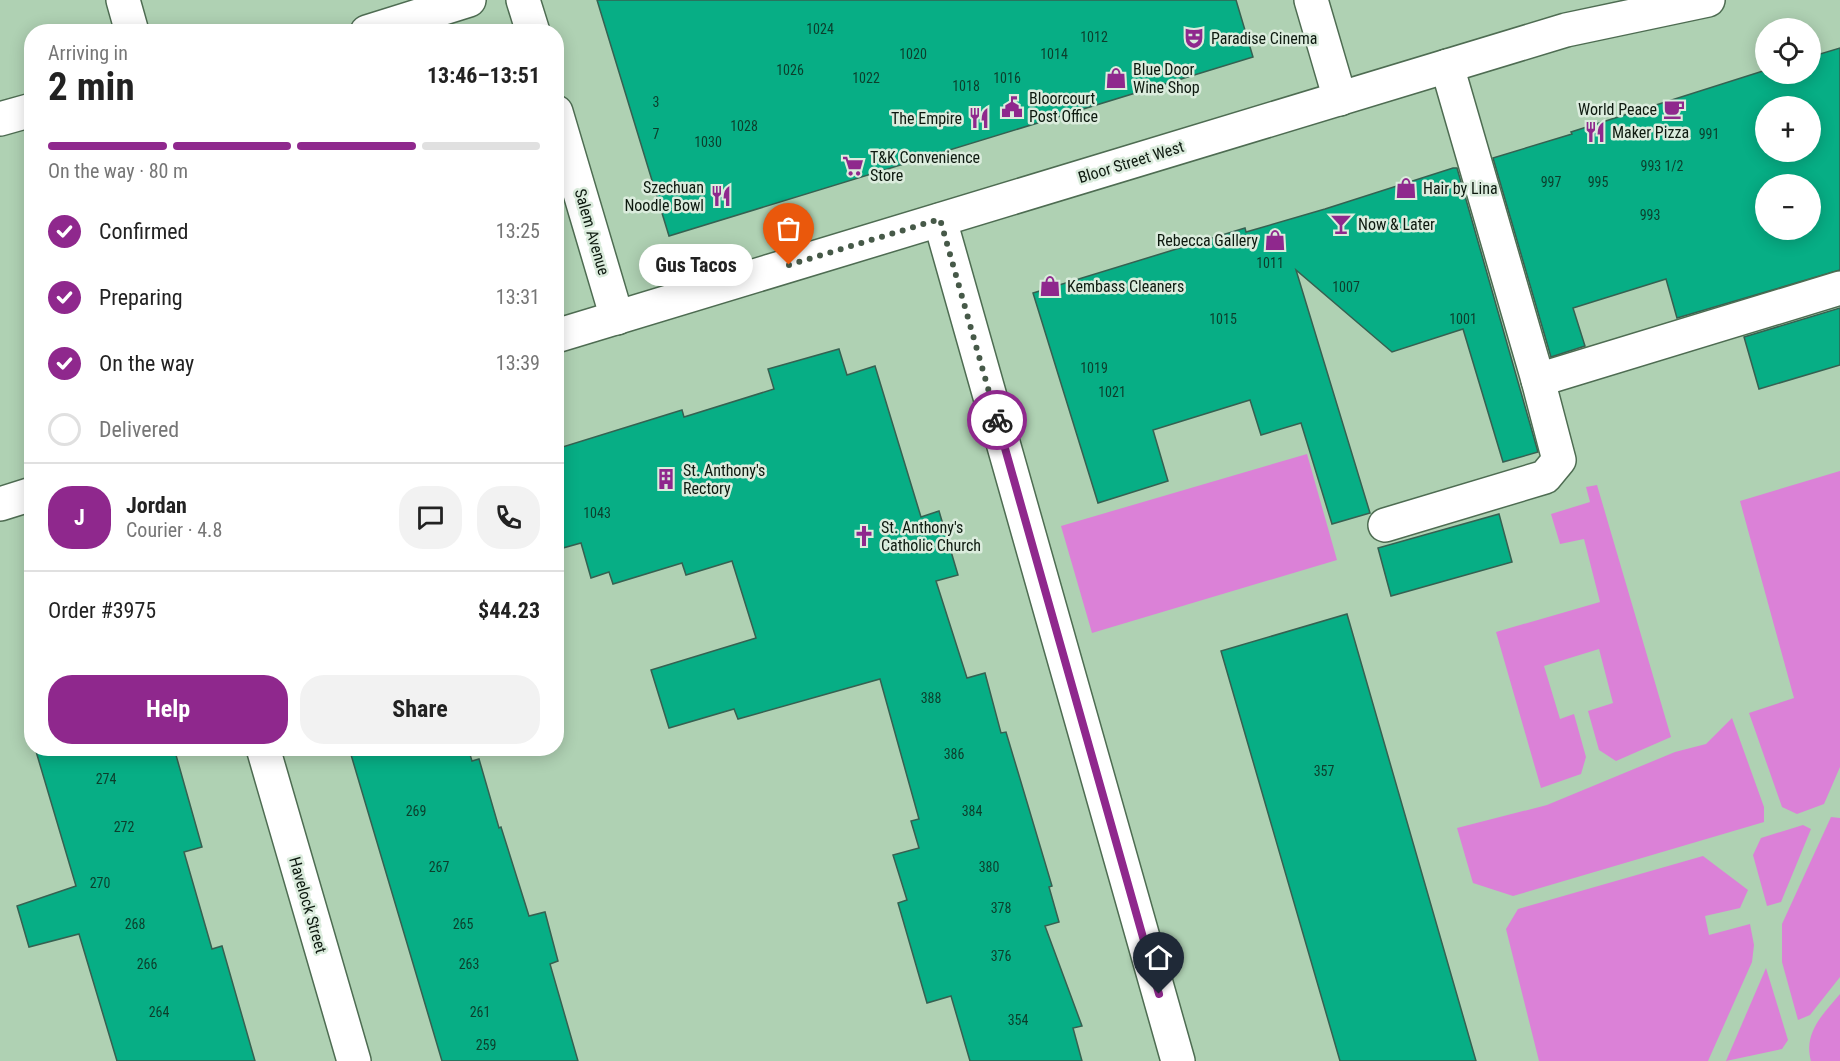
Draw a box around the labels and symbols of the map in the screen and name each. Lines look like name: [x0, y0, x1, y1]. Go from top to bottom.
house number: 1024: [806, 21, 834, 37]
theatre icon: Paradise Cinema: [1182, 26, 1206, 50]
house number: 1012: [1080, 29, 1108, 45]
place label: Paradise Cinema: [1211, 29, 1317, 48]
house number: 1020: [899, 46, 927, 62]
house number: 1014: [1040, 46, 1068, 62]
place label: Blue Door Wine Shop: [1133, 60, 1200, 97]
house number: 1026: [776, 62, 804, 78]
shop icon: Blue Door Wine Shop: [1104, 66, 1128, 90]
house number: 1022: [852, 70, 880, 86]
house number: 1016: [993, 70, 1021, 86]
house number: 1018: [952, 78, 980, 94]
place label: Bloorcourt Post Office: [1029, 89, 1098, 126]
house number: 3: [653, 94, 659, 110]
public building icon: Bloorcourt Post Office: [1000, 95, 1024, 119]
cafe icon: World Peace: [1662, 97, 1686, 121]
place label: World Peace: [1578, 100, 1657, 119]
restaurant icon: The Empire: [967, 106, 991, 130]
place label: The Empire: [891, 109, 962, 128]
house number: 1028: [730, 118, 758, 134]
restaurant icon: Maker Pizza: [1583, 120, 1607, 144]
place label: Maker Pizza: [1612, 123, 1689, 142]
house number: 7: [653, 126, 660, 142]
house number: 991: [1699, 126, 1719, 142]
house number: 1030: [694, 134, 722, 150]
street label: Bloor Street West: [1076, 137, 1186, 187]
place label: T&K Convenience Store: [870, 148, 980, 185]
supermarket icon: T&K Convenience Store: [841, 154, 865, 178]
house number: 993 1/2: [1641, 158, 1684, 174]
house number: 997: [1541, 174, 1561, 190]
house number: 995: [1588, 174, 1608, 190]
shop icon: Hair by Lina: [1394, 176, 1418, 200]
place label: Szechuan Noodle Bowl: [624, 178, 704, 215]
place label: Hair by Lina: [1423, 179, 1498, 198]
restaurant icon: Szechuan Noodle Bowl: [709, 184, 733, 208]
street label: Salem Avenue: [571, 187, 613, 277]
pin: [763, 203, 814, 265]
house number: 993: [1640, 207, 1660, 223]
bar icon: Now & Later: [1329, 212, 1353, 236]
place label: Now & Later: [1358, 215, 1435, 234]
shop icon: Rebecca Gallery: [1263, 228, 1287, 252]
place label: Rebecca Gallery: [1157, 231, 1258, 250]
callout: Gus Tacos: [639, 244, 753, 286]
house number: 1011: [1256, 255, 1284, 271]
shop icon: Kembass Cleaners: [1038, 274, 1062, 298]
place label: Kembass Cleaners: [1067, 277, 1184, 296]
house number: 1007: [1332, 279, 1360, 295]
house number: 1015: [1209, 311, 1237, 327]
house number: 1001: [1449, 311, 1477, 327]
house number: 1019: [1080, 360, 1108, 376]
house number: 1021: [1098, 384, 1126, 400]
courier: [967, 390, 1027, 450]
place label: St. Anthony's Rectory: [683, 461, 765, 498]
building icon: St. Anthony's Rectory: [654, 467, 678, 491]
house number: 1043: [583, 505, 611, 521]
place label: St. Anthony's Catholic Church: [881, 518, 981, 555]
church icon: St. Anthony's Catholic Church: [852, 524, 876, 548]
house number: 388: [921, 690, 941, 706]
house number: 386: [944, 746, 964, 762]
house number: 357: [1314, 763, 1334, 779]
house number: 274: [96, 771, 116, 787]
house number: 269: [406, 803, 426, 819]
house number: 384: [962, 803, 982, 819]
house number: 272: [114, 819, 134, 835]
street label: Havelock Street: [285, 855, 331, 956]
house number: 267: [429, 859, 449, 875]
house number: 380: [979, 859, 999, 875]
house number: 270: [90, 875, 110, 891]
house number: 378: [991, 900, 1011, 916]
house number: 268: [125, 916, 145, 932]
house number: 265: [453, 916, 473, 932]
pin: [1133, 932, 1184, 994]
house number: 376: [991, 948, 1011, 964]
house number: 266: [137, 956, 157, 972]
house number: 263: [459, 956, 479, 972]
house number: 264: [149, 1004, 169, 1020]
house number: 261: [470, 1004, 490, 1020]
house number: 354: [1008, 1012, 1028, 1028]
house number: 259: [476, 1037, 496, 1053]

